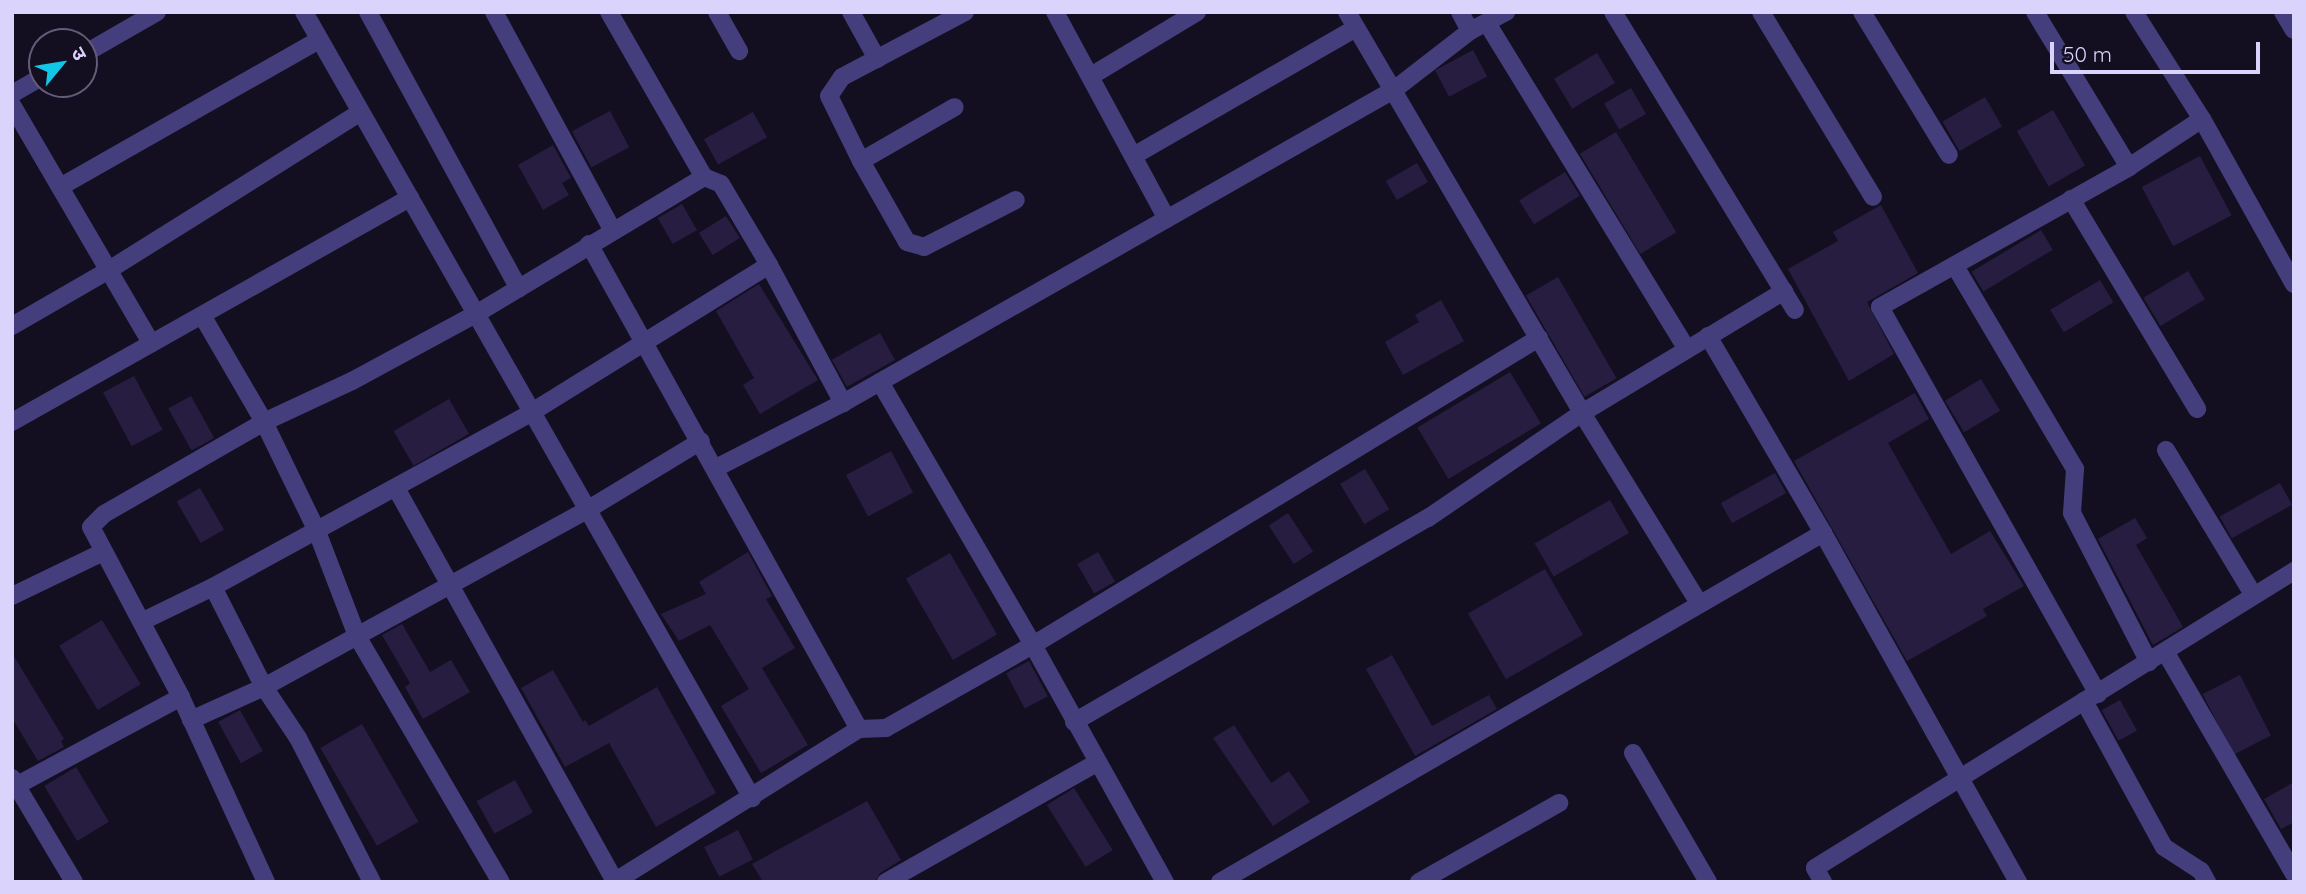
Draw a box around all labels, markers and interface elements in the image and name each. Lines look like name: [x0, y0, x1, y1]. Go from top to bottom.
north arrow: [28, 28, 98, 98]
scale bar: [2054, 28, 2264, 72]
text: 50 m: [2063, 41, 2112, 67]
text: उ: [66, 43, 93, 64]

